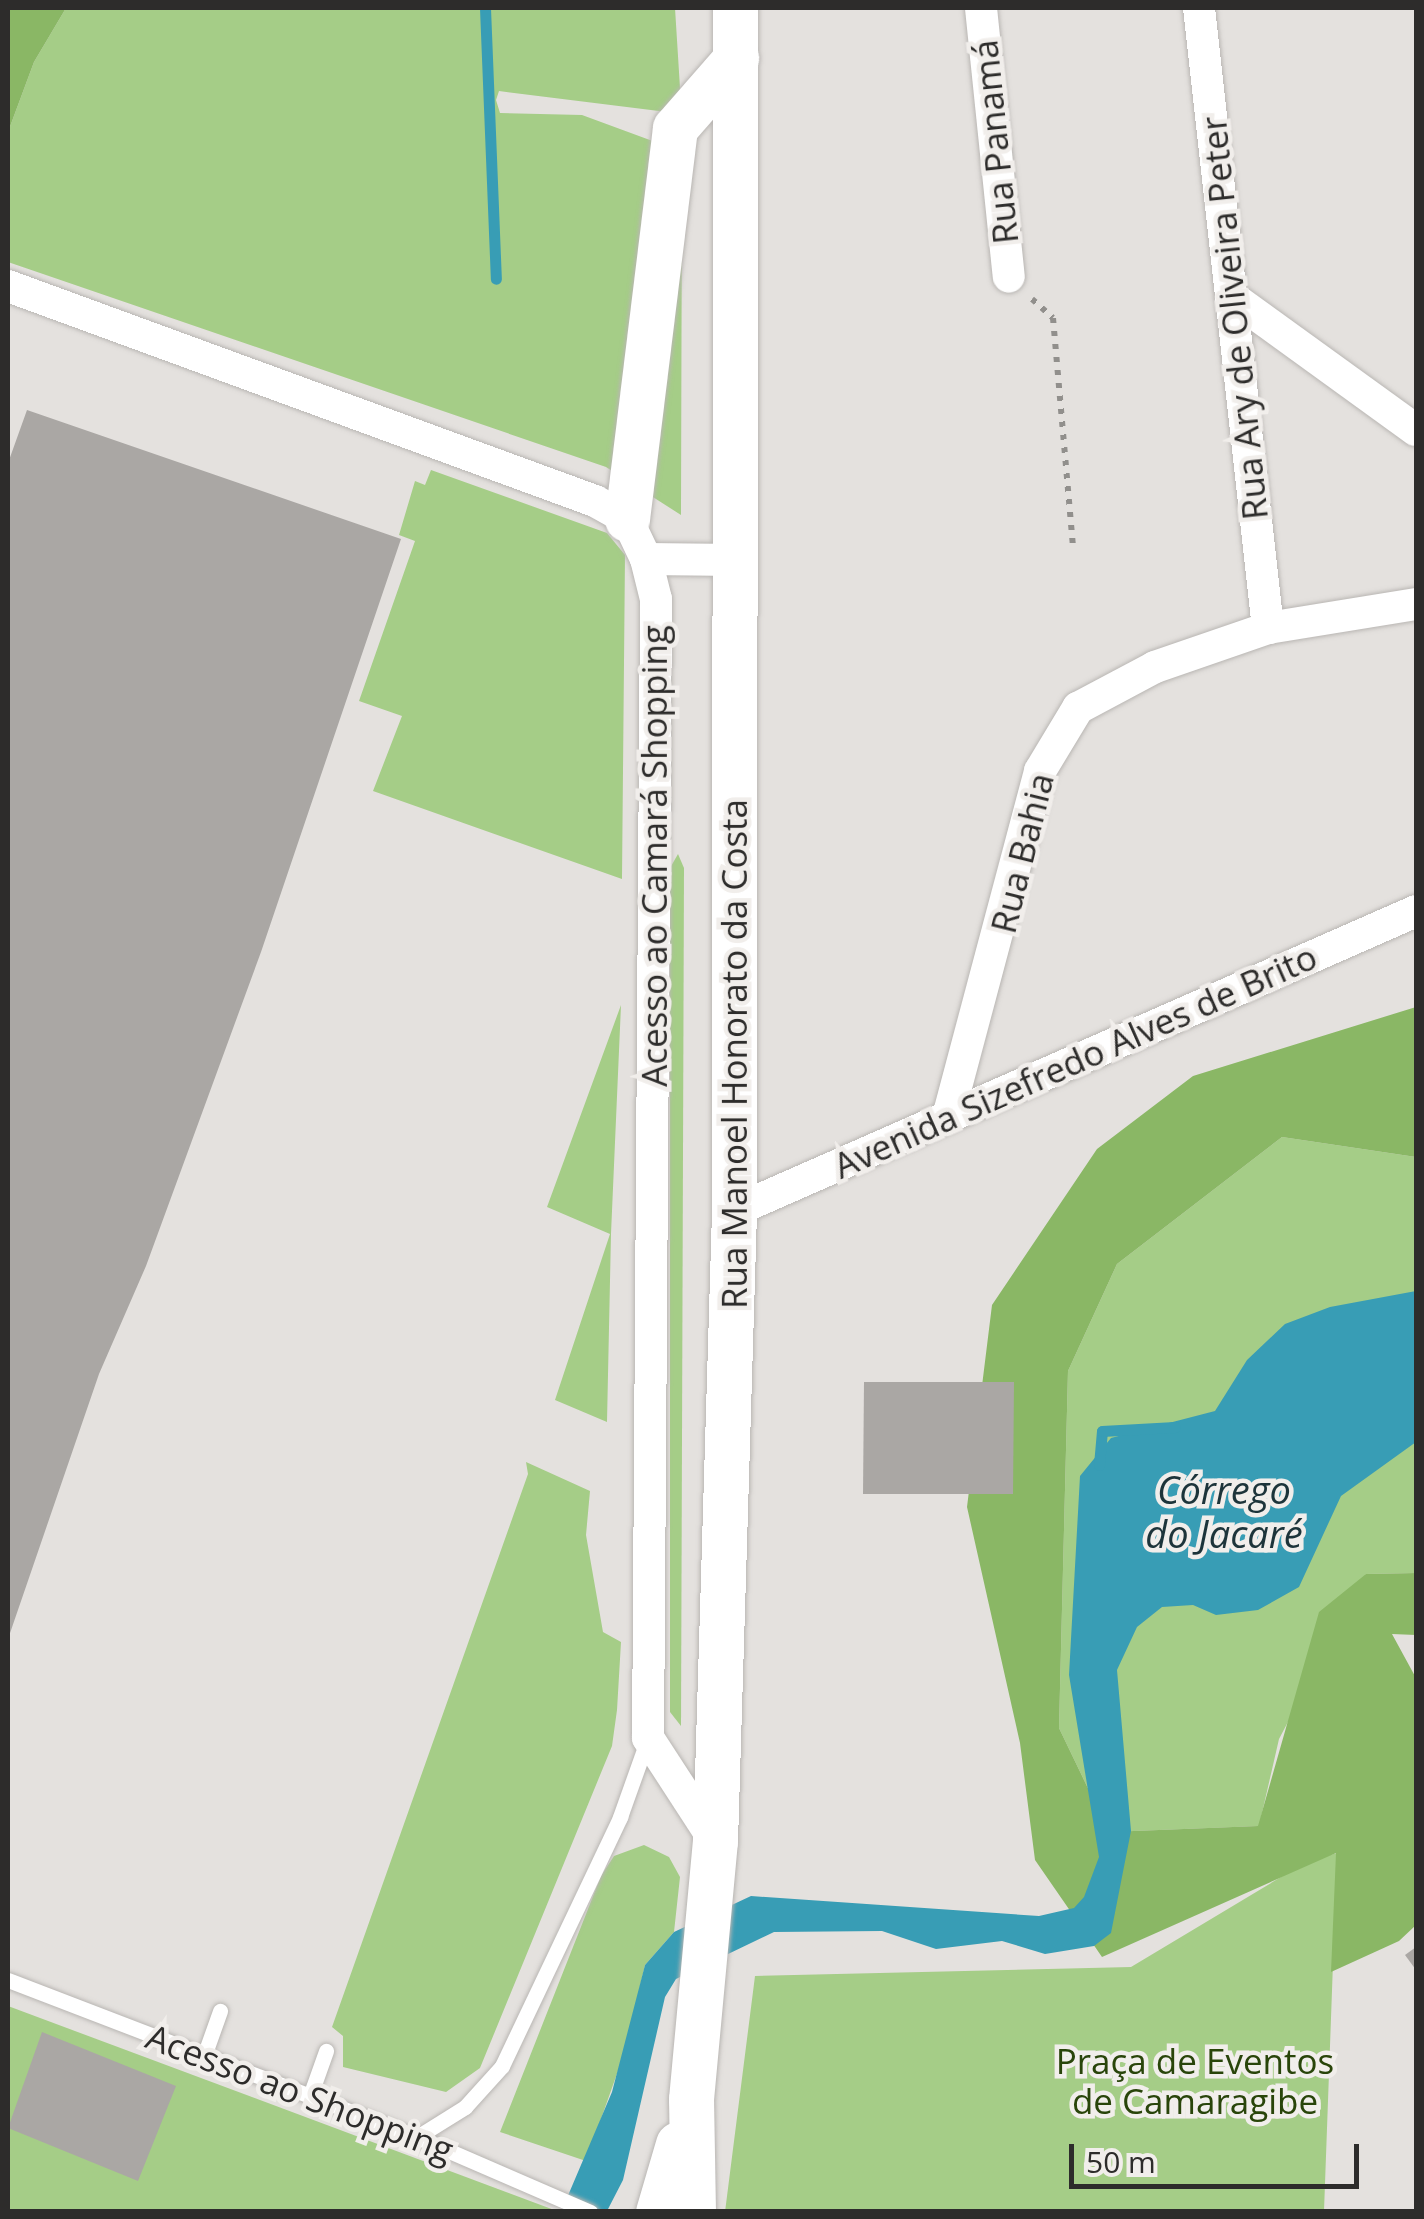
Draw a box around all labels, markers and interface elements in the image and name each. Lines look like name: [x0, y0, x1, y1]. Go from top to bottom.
street label: Rua Panamá: [963, 38, 1027, 246]
street label: Rua Ary de Oliveira Peter: [1192, 114, 1276, 522]
street label: Acesso ao Camará Shopping: [633, 625, 675, 1087]
street label: Rua Bahia: [982, 769, 1062, 937]
street label: Rua Manoel Honorato da Costa: [713, 799, 755, 1309]
street label: Avenida Sizefredo Alves de Brito: [827, 935, 1323, 1187]
water label: Córrego do Jacaré: [1145, 1467, 1303, 1556]
street label: Acesso ao Shopping: [141, 2015, 459, 2171]
park label: Praça de Eventos de Camaragibe: [1056, 2040, 1334, 2122]
scale bar: [1074, 2124, 1364, 2186]
text: 50 m: [1086, 2141, 1156, 2182]

